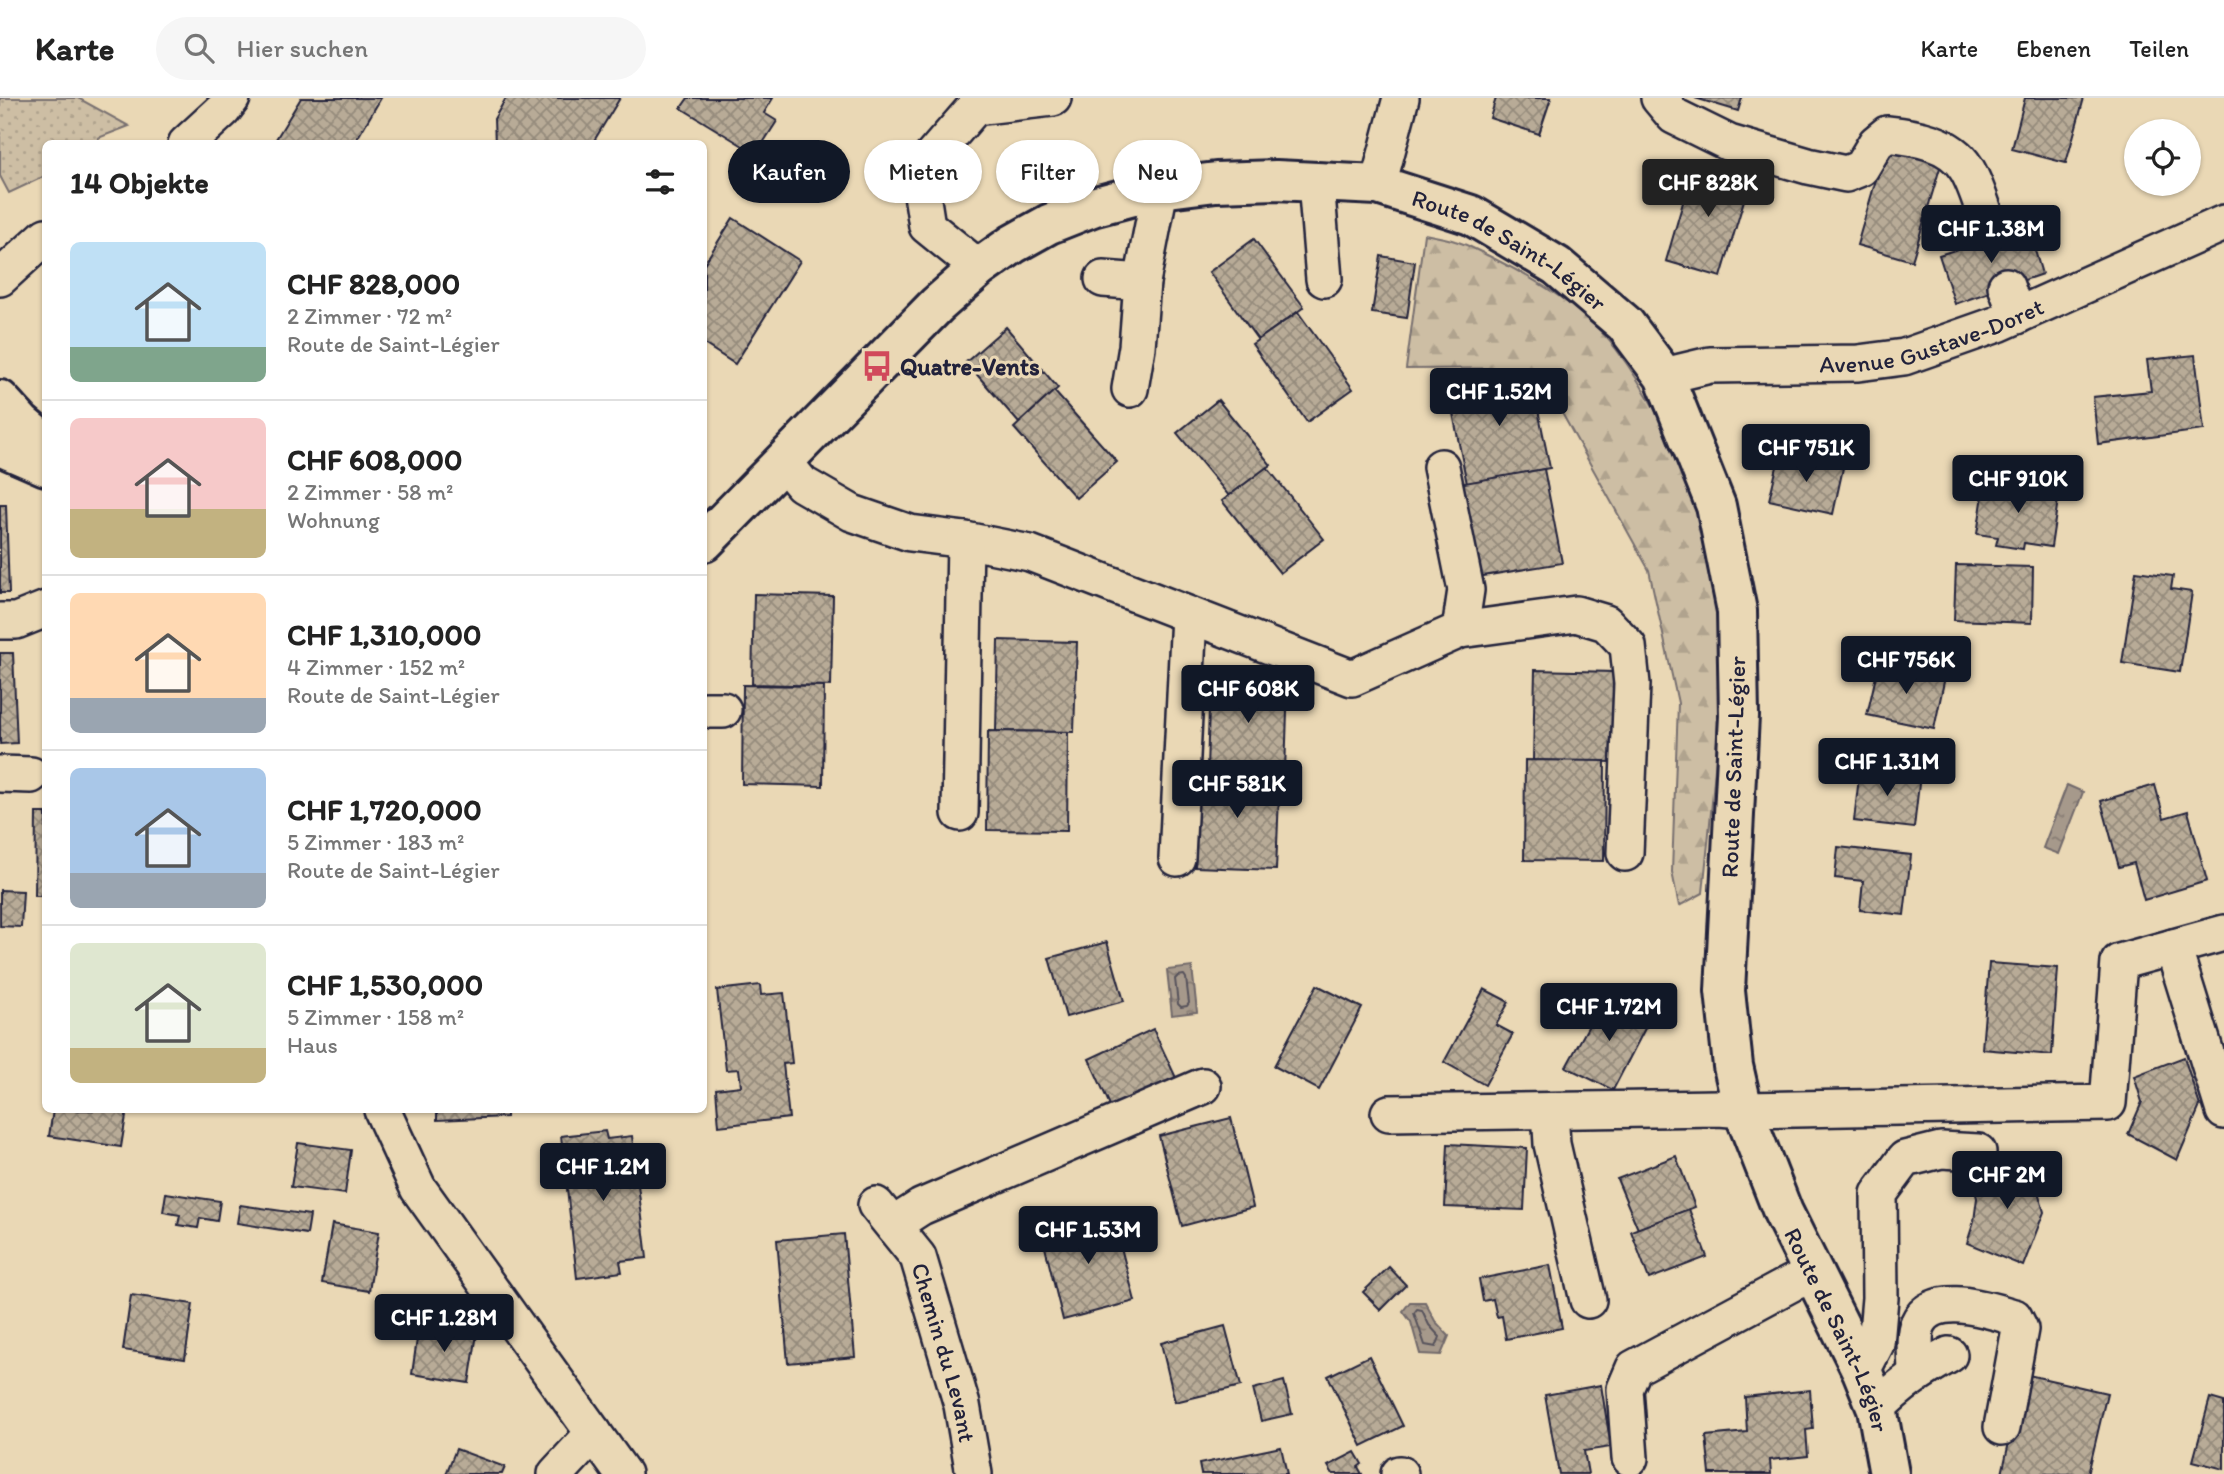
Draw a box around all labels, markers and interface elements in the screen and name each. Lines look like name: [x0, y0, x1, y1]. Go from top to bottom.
search box: [156, 17, 646, 80]
text: Karte: [35, 29, 114, 68]
icon: search: [180, 29, 218, 67]
text: Hier suchen: [236, 32, 368, 64]
text: Karte: [1920, 34, 1978, 63]
text: Ebenen: [2016, 34, 2091, 63]
text: Teilen: [2129, 34, 2189, 63]
map controls: [2124, 119, 2201, 196]
button: locate: [2124, 119, 2201, 196]
chip: Kaufen: [728, 140, 850, 203]
chip: Mieten: [864, 140, 982, 203]
chip: Filter: [996, 140, 1099, 203]
chip: Neu: [1113, 140, 1202, 203]
pin: CHF 828K: [1636, 159, 1780, 219]
icon: filters: [641, 163, 679, 201]
text: 14 Objekte: [70, 164, 209, 201]
text: CHF 828K: [1658, 168, 1758, 196]
street label: Route de Saint-Légier: [1408, 182, 1613, 317]
pin: CHF 1.38M: [1911, 206, 2071, 265]
text: CHF 1.38M: [1937, 214, 2045, 242]
text: CHF 828,000: [287, 265, 460, 302]
icon: home: [126, 270, 210, 354]
street label: Avenue Gustave-Doret: [1819, 291, 2048, 378]
text: 2 Zimmer · 72 m²: [287, 302, 452, 330]
text: Route de Saint-Légier: [287, 330, 500, 358]
bus stop icon: Quatre-Vents: [860, 349, 894, 383]
place label: Quatre-Vents: [900, 352, 1040, 381]
pin: CHF 1.52M: [1419, 368, 1579, 428]
text: CHF 1.52M: [1446, 377, 1552, 405]
pin: CHF 751K: [1734, 424, 1878, 484]
text: CHF 751K: [1758, 433, 1854, 461]
text: CHF 608,000: [287, 441, 462, 478]
icon: home: [126, 446, 210, 530]
pin: CHF 910K: [1946, 456, 2090, 515]
text: CHF 910K: [1968, 464, 2068, 492]
text: 2 Zimmer · 58 m²: [287, 478, 453, 506]
text: Wohnung: [287, 506, 380, 534]
text: CHF 1,310,000: [287, 616, 481, 653]
icon: home: [126, 621, 210, 705]
pin: CHF 756K: [1834, 636, 1978, 696]
text: CHF 756K: [1857, 645, 1955, 673]
text: 4 Zimmer · 152 m²: [287, 653, 465, 681]
street label: Route de Saint-Légier: [1715, 655, 1751, 878]
pin: CHF 608K: [1176, 666, 1320, 725]
text: CHF 608K: [1197, 674, 1299, 702]
text: Route de Saint-Légier: [287, 681, 500, 709]
pin: CHF 1.31M: [1807, 738, 1967, 798]
text: CHF 1.31M: [1834, 747, 1940, 775]
pin: CHF 581K: [1165, 760, 1309, 820]
text: CHF 581K: [1188, 769, 1286, 797]
text: CHF 1,720,000: [287, 791, 482, 828]
icon: home: [126, 796, 210, 880]
text: 5 Zimmer · 183 m²: [287, 828, 465, 856]
text: Route de Saint-Légier: [287, 856, 500, 884]
text: CHF 1,530,000: [287, 966, 483, 1003]
icon: home: [126, 971, 210, 1055]
pin: CHF 1.72M: [1529, 984, 1689, 1043]
text: CHF 1.72M: [1556, 992, 1662, 1020]
text: 5 Zimmer · 158 m²: [287, 1003, 464, 1031]
text: Haus: [287, 1031, 338, 1059]
pin: CHF 1.2M: [531, 1144, 675, 1203]
text: CHF 1.2M: [556, 1152, 650, 1180]
pin: CHF 2M: [1950, 1152, 2064, 1211]
text: CHF 2M: [1968, 1160, 2046, 1188]
pin: CHF 1.53M: [1008, 1206, 1168, 1266]
text: CHF 1.53M: [1035, 1215, 1141, 1243]
street label: Route de Saint-Légier: [1778, 1223, 1896, 1434]
street label: Chemin du Levant: [906, 1259, 983, 1444]
pin: CHF 1.28M: [364, 1294, 524, 1354]
text: CHF 1.28M: [391, 1303, 497, 1331]

